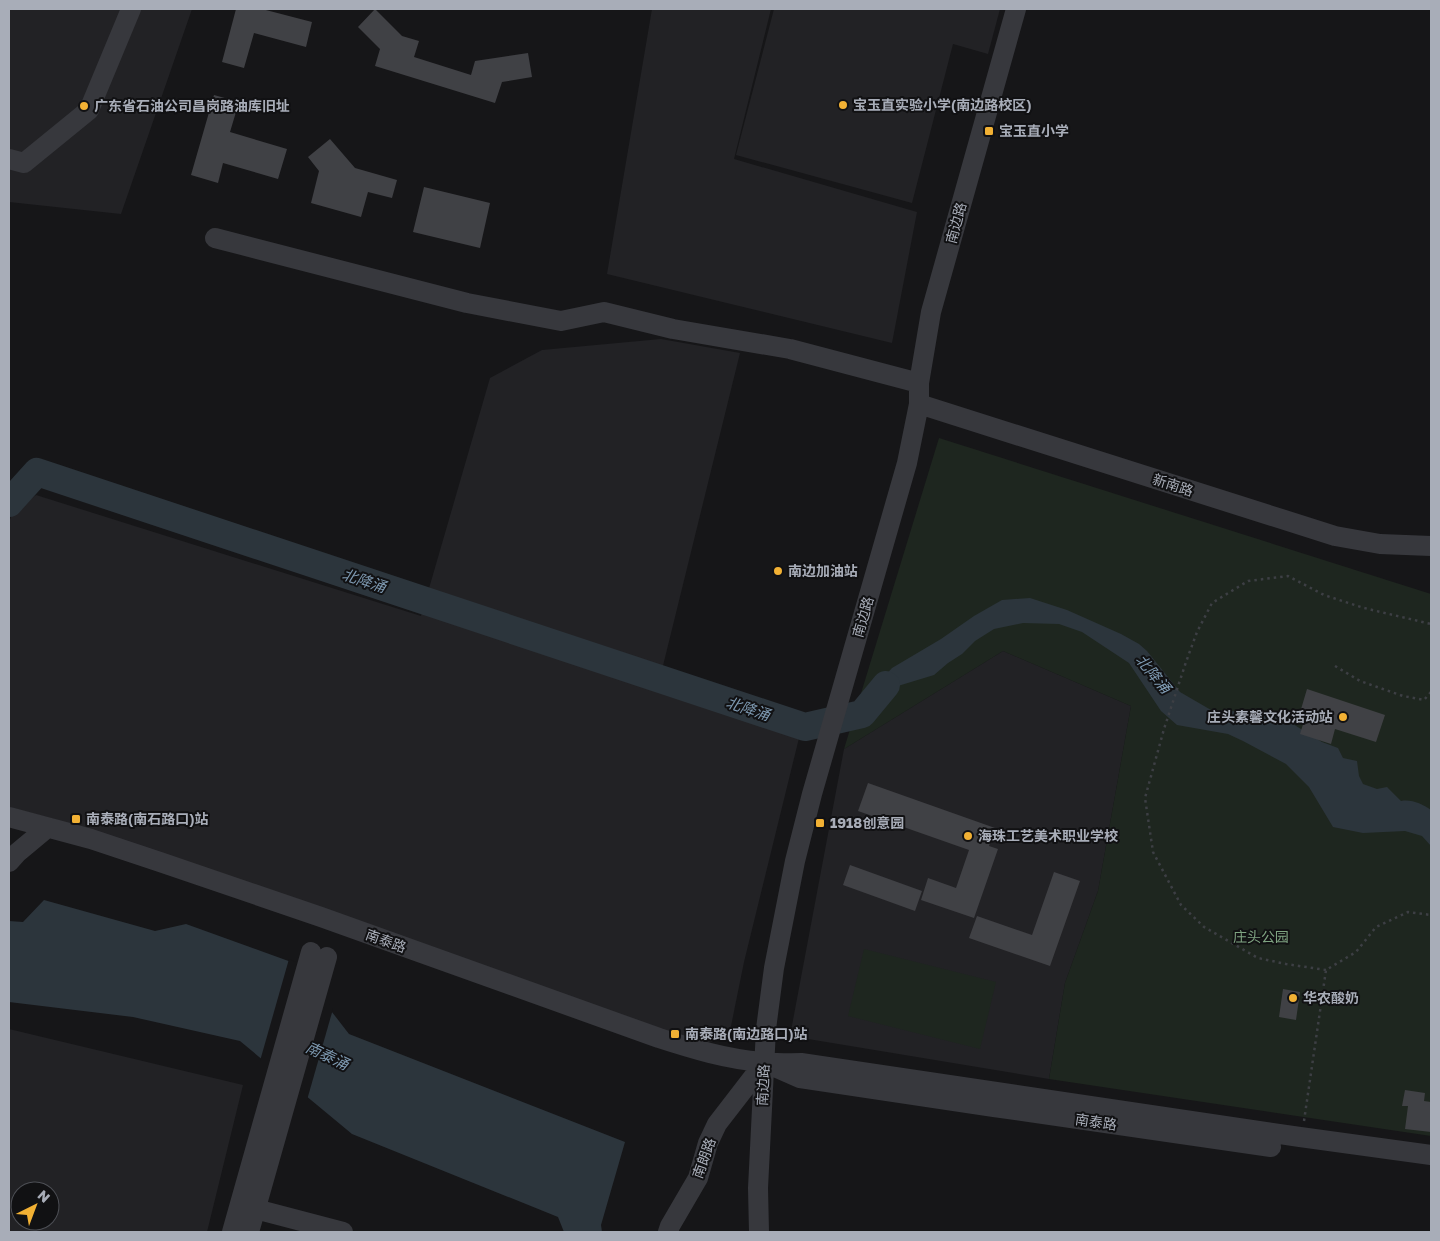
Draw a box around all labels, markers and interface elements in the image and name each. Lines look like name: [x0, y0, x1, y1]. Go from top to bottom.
place label: 宝玉直实验小学(南边路校区): [853, 96, 1032, 113]
place label: 广东省石油公司昌岗路油库旧址: [94, 97, 290, 114]
marker: 宝玉直实验小学(南边路校区): [837, 99, 849, 111]
marker: 广东省石油公司昌岗路油库旧址: [78, 100, 90, 112]
place label: 宝玉直小学: [999, 122, 1069, 139]
marker: 宝玉直小学: [983, 125, 995, 137]
street label: 南边路: [942, 200, 969, 245]
street label: 新南路: [1151, 470, 1196, 499]
place label: 南边加油站: [788, 562, 858, 579]
water label: 北降涌: [340, 565, 390, 596]
marker: 南边加油站: [772, 565, 784, 577]
street label: 南边路: [849, 594, 876, 639]
water label: 北降涌: [1132, 650, 1176, 698]
water label: 北降涌: [724, 693, 774, 724]
place label: 庄头素馨文化活动站: [1207, 708, 1333, 725]
marker: 庄头素馨文化活动站: [1337, 711, 1349, 723]
place label: 南泰路(南石路口)站: [86, 810, 209, 827]
marker: 南泰路(南石路口)站: [70, 813, 82, 825]
place label: 1918创意园: [830, 814, 904, 831]
marker: 1918创意园: [814, 817, 826, 829]
place label: 海珠工艺美术职业学校: [978, 827, 1118, 844]
marker: 海珠工艺美术职业学校: [962, 830, 974, 842]
street label: 南泰路: [364, 925, 409, 956]
park label: 庄头公园: [1233, 928, 1289, 945]
place label: 华农酸奶: [1303, 989, 1359, 1006]
marker: 华农酸奶: [1287, 992, 1299, 1004]
place label: 南泰路(南边路口)站: [685, 1025, 808, 1042]
marker: 南泰路(南边路口)站: [669, 1028, 681, 1040]
water label: 南泰涌: [303, 1037, 353, 1074]
street label: 南边路: [753, 1064, 772, 1106]
street label: 南泰路: [1074, 1110, 1118, 1133]
street label: 南朗路: [688, 1135, 719, 1180]
north arrow: [10, 1181, 60, 1231]
text: N: [34, 1186, 54, 1206]

